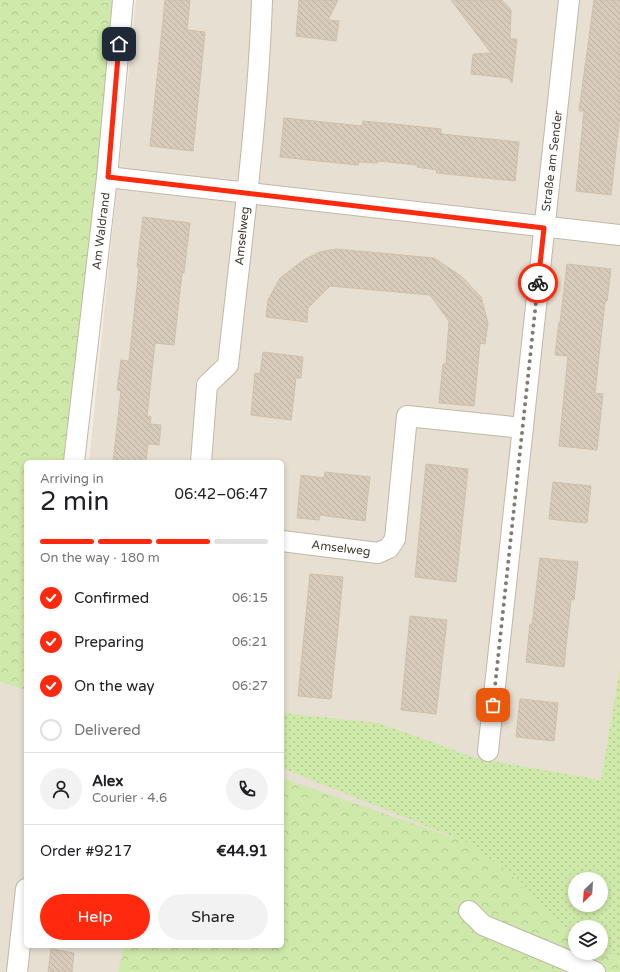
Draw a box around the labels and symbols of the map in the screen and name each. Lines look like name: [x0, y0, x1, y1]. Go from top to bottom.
pin: [102, 27, 136, 61]
street label: Straße am Sender: [539, 109, 565, 212]
street label: Am Waldrand: [89, 191, 113, 271]
street label: Amselweg: [232, 206, 252, 266]
courier: [518, 263, 558, 303]
street label: Amselweg: [311, 537, 371, 559]
pin: [476, 688, 510, 722]
north arrow: [568, 872, 608, 912]

